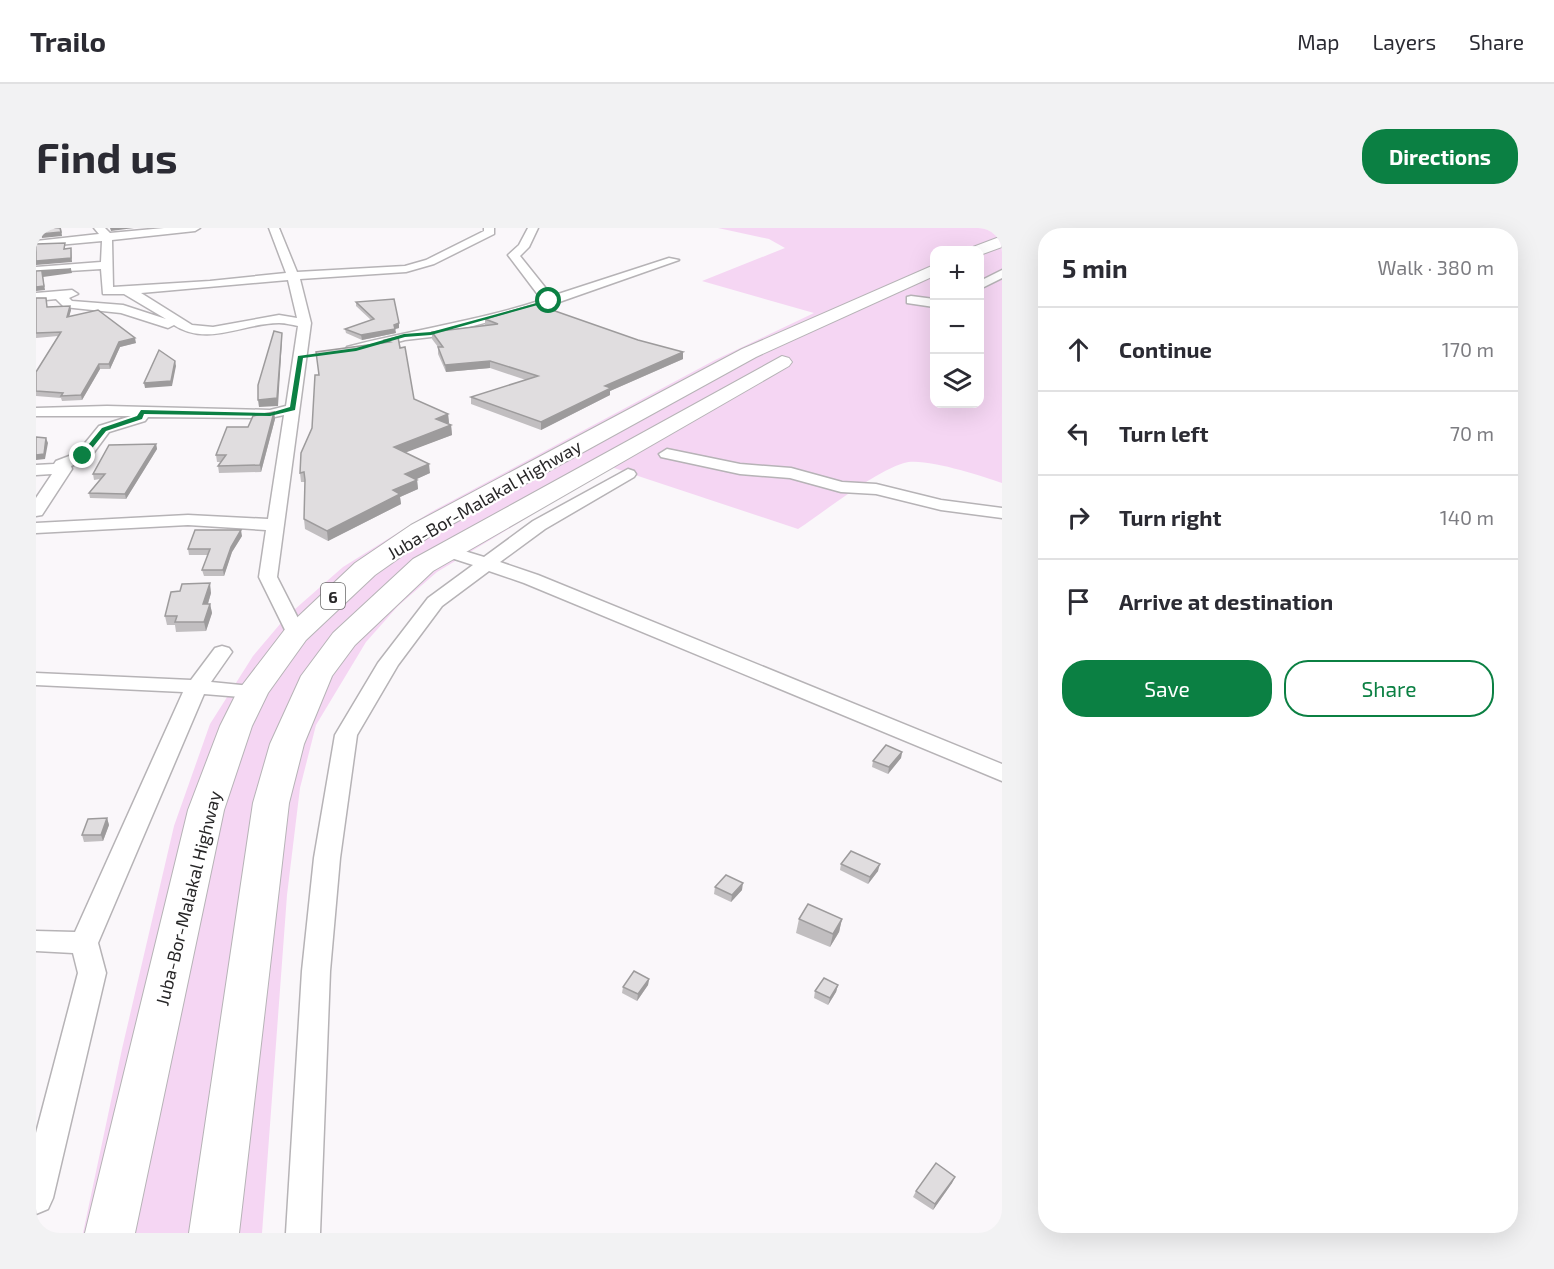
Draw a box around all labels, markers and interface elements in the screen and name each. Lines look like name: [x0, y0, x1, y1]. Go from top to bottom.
text: Trailo: [30, 24, 106, 58]
text: Map: [1297, 29, 1339, 54]
text: Layers: [1372, 29, 1436, 54]
text: Share: [1469, 29, 1524, 54]
button: Directions: [1362, 129, 1518, 184]
text: Find us: [36, 131, 178, 181]
map controls: [930, 246, 984, 408]
button: +: [930, 246, 984, 300]
text: 5 min: [1062, 252, 1128, 283]
text: Walk · 380 m: [1377, 255, 1494, 279]
route start: [535, 287, 561, 313]
button: −: [930, 300, 984, 354]
icon: ahead: [1062, 333, 1095, 366]
text: Continue: [1119, 336, 1212, 362]
text: 170 m: [1442, 337, 1494, 361]
button: layers: [930, 354, 984, 408]
icon: left: [1062, 417, 1095, 450]
text: Turn left: [1119, 420, 1208, 446]
text: 70 m: [1450, 421, 1494, 445]
street label: Juba-Bor-Malakal Highway: [383, 434, 585, 564]
route end: [69, 442, 95, 468]
icon: right: [1062, 501, 1095, 534]
text: Turn right: [1119, 504, 1221, 530]
text: 140 m: [1440, 505, 1494, 529]
road number: 6: [321, 583, 345, 609]
icon: arrive: [1062, 585, 1095, 618]
text: Arrive at destination: [1119, 588, 1333, 614]
button: Save: [1062, 660, 1272, 717]
button: Share: [1284, 660, 1494, 717]
street label: Juba-Bor-Malakal Highway: [151, 788, 225, 1008]

